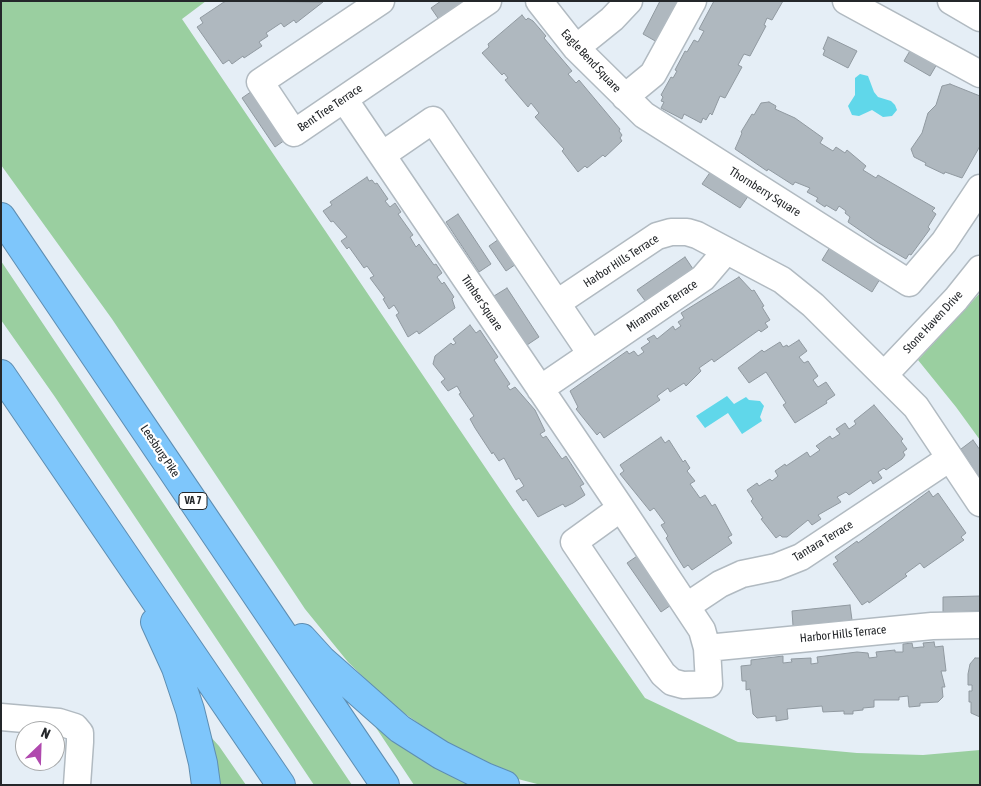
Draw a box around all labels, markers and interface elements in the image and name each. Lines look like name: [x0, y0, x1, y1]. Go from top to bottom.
street label: Eagle Bend Square: [558, 26, 624, 96]
street label: Bent Tree Terrace: [295, 81, 365, 135]
street label: Thornberry Square: [727, 164, 803, 220]
street label: Harbor Hills Terrace: [581, 231, 661, 291]
street label: Timber Square: [458, 273, 506, 333]
street label: Miramonte Terrace: [624, 277, 700, 335]
street label: Stone Haven Drive: [900, 288, 966, 356]
street label: Leesburg Pike: [137, 422, 183, 480]
road number: VA 7: [179, 492, 207, 510]
street label: Tantara Terrace: [790, 517, 856, 565]
street label: Harbor Hills Terrace: [799, 622, 887, 646]
north arrow: [15, 721, 65, 771]
text: N: [39, 724, 53, 742]

